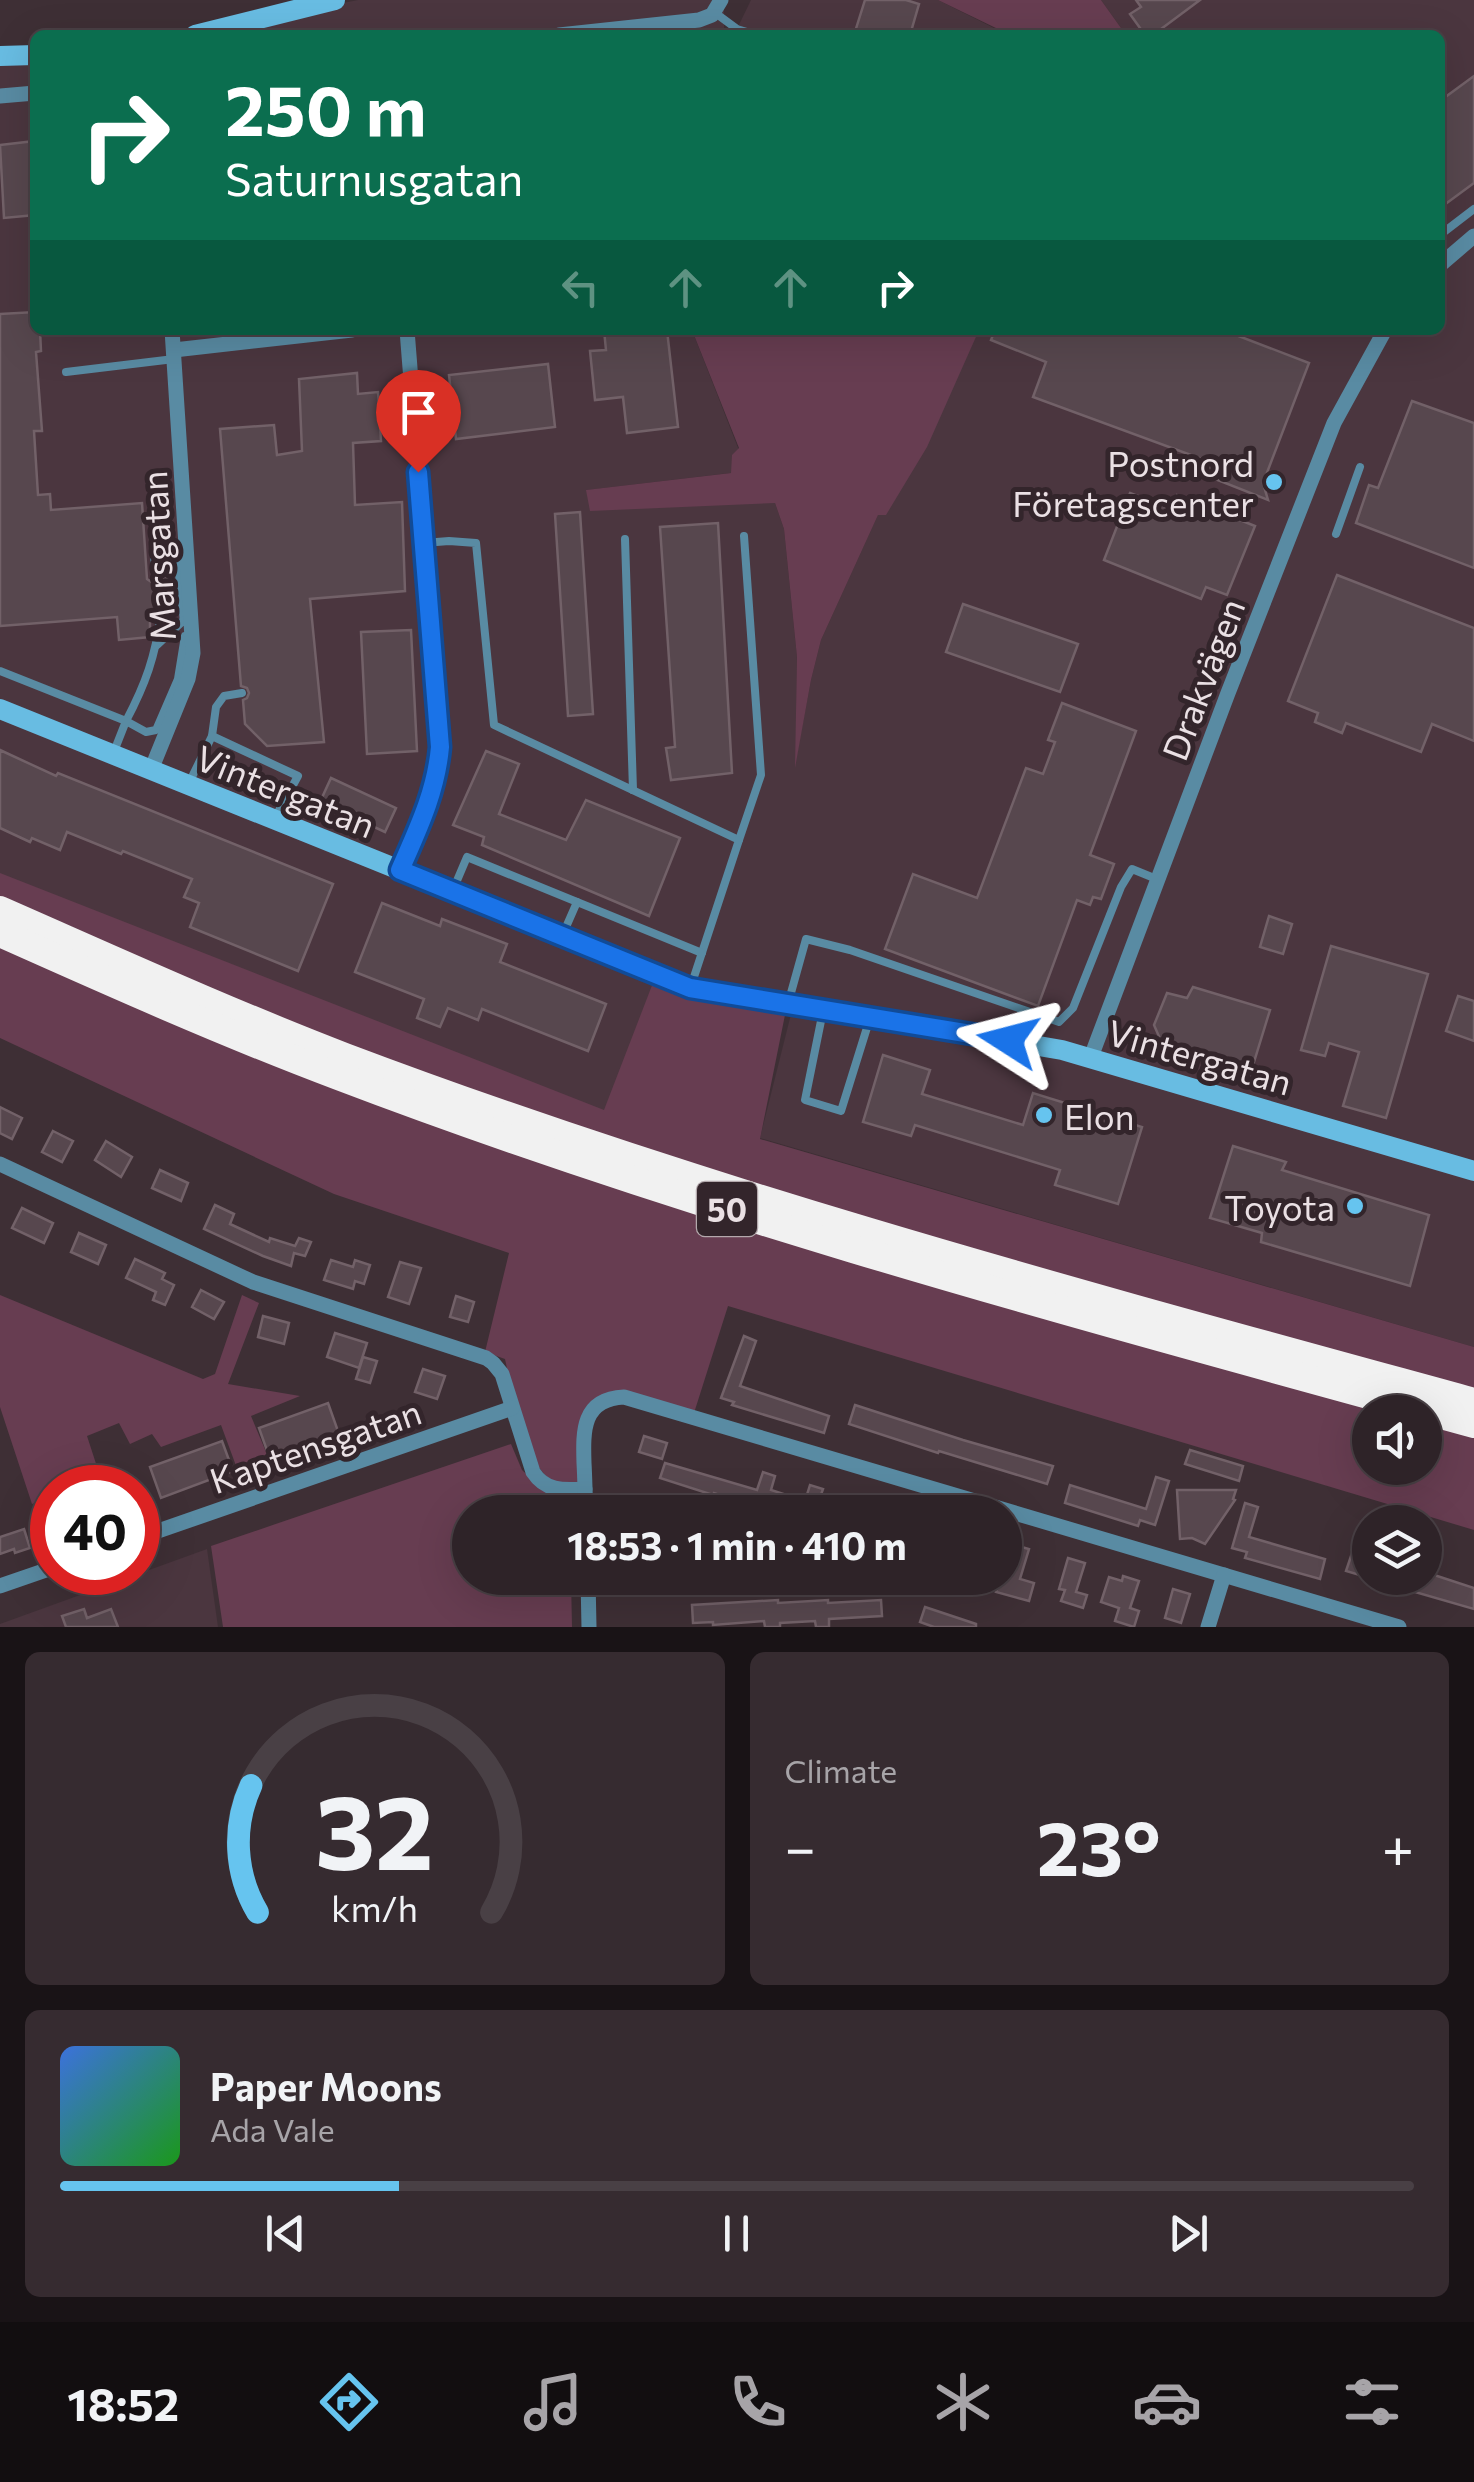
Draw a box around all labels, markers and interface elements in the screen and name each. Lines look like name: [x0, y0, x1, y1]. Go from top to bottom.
text: 250 m: [225, 65, 427, 150]
icon: right: [60, 70, 190, 200]
text: Saturnusgatan: [225, 150, 523, 205]
icon: left: [553, 260, 608, 315]
icon: ahead: [658, 260, 713, 315]
icon: ahead: [763, 260, 818, 315]
icon: right: [868, 260, 923, 315]
pin: [376, 370, 461, 473]
icon: arrive: [391, 385, 446, 440]
place label: Postnord Företagscenter: [1012, 441, 1254, 524]
street label: Marsgatan: [131, 470, 183, 642]
marker: Postnord Företagscenter: [1263, 471, 1285, 493]
street label: Drakvägen: [1152, 592, 1252, 766]
street label: Vintergatan: [190, 735, 382, 845]
position arrow: [956, 988, 1060, 1092]
street label: Vintergatan: [1103, 1009, 1297, 1103]
place label: Elon: [1064, 1094, 1135, 1137]
marker: Elon: [1033, 1104, 1055, 1126]
road number: 50: [697, 1182, 757, 1236]
place label: Toyota: [1224, 1185, 1335, 1228]
marker: Toyota: [1344, 1195, 1366, 1217]
street label: Kaptensgatan: [204, 1389, 426, 1501]
map controls: [1352, 1395, 1442, 1595]
button: sound: [1352, 1395, 1442, 1485]
speed limit sign: 40: [30, 1465, 160, 1595]
button: layers: [1352, 1505, 1442, 1595]
text: 18:53 · 1 min · 410 m: [567, 1521, 907, 1568]
text: Climate: [785, 1750, 897, 1790]
text: 32: [315, 1764, 434, 1891]
text: 23°: [1037, 1800, 1161, 1891]
text: −: [785, 1812, 816, 1879]
text: +: [1382, 1812, 1414, 1879]
text: km/h: [331, 1886, 418, 1929]
text: Paper Moons: [210, 2062, 442, 2109]
text: Ada Vale: [210, 2109, 335, 2149]
icon: previous: [258, 2206, 313, 2261]
icon: pause: [709, 2206, 764, 2261]
icon: next: [1161, 2206, 1216, 2261]
icon: directions: [314, 2367, 384, 2437]
icon: music: [518, 2367, 588, 2437]
icon: phone: [723, 2367, 793, 2437]
icon: climate: [928, 2367, 998, 2437]
icon: car: [1132, 2367, 1202, 2437]
icon: filters: [1337, 2367, 1407, 2437]
text: 18:52: [67, 2375, 179, 2430]

